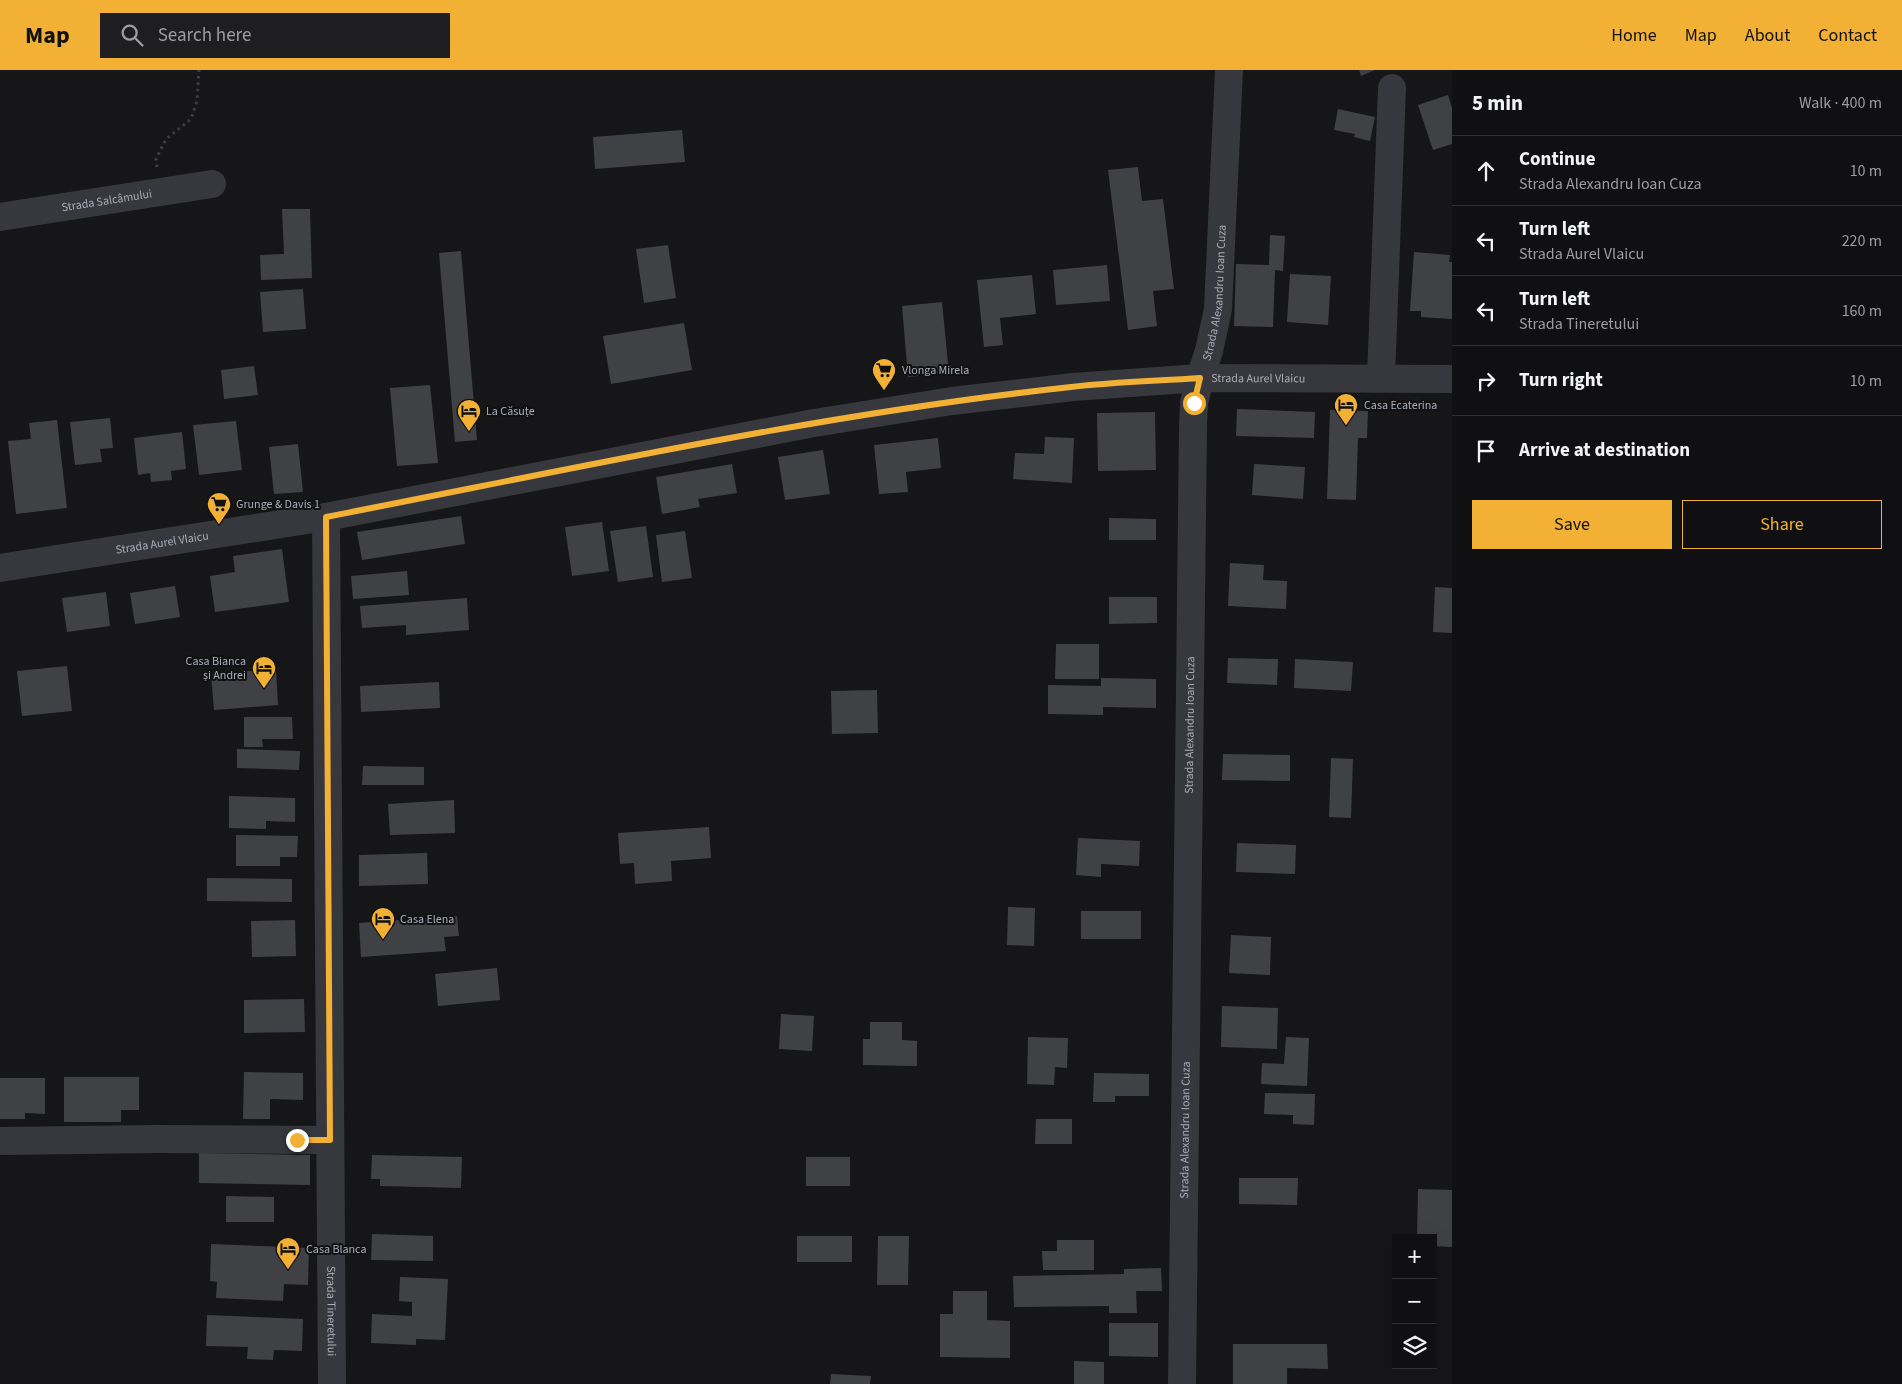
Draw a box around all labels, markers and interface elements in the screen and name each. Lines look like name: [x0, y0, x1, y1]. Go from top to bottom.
search box: [100, 13, 450, 58]
text: Map: [25, 18, 70, 53]
icon: search: [118, 21, 146, 49]
text: Search here: [158, 22, 251, 49]
text: Home: [1611, 23, 1657, 48]
text: Map: [1685, 23, 1717, 48]
text: About: [1745, 23, 1790, 48]
text: Contact: [1818, 23, 1877, 48]
text: 5 min: [1472, 88, 1523, 118]
text: Walk · 400 m: [1799, 92, 1882, 114]
text: Continue: [1519, 146, 1596, 173]
icon: ahead: [1472, 157, 1500, 185]
text: 10 m: [1850, 160, 1882, 182]
text: Strada Alexandru Ioan Cuza: [1519, 173, 1702, 195]
street label: Strada Salcâmului: [60, 185, 153, 216]
text: Turn left: [1519, 216, 1590, 243]
street label: Strada Alexandru Ioan Cuza: [1198, 224, 1231, 363]
icon: left: [1472, 227, 1500, 255]
text: 220 m: [1842, 230, 1882, 252]
text: Strada Aurel Vlaicu: [1519, 243, 1644, 265]
text: Turn left: [1519, 286, 1590, 313]
icon: left: [1472, 297, 1500, 325]
text: 160 m: [1842, 300, 1882, 322]
text: Strada Tineretului: [1519, 313, 1639, 335]
supermarket icon: Vlonga Mirela: [871, 357, 897, 391]
place label: Vlonga Mirela: [902, 362, 969, 379]
icon: right: [1472, 367, 1500, 395]
text: Turn right: [1519, 367, 1603, 394]
street label: Strada Aurel Vlaicu: [1211, 370, 1305, 387]
text: 10 m: [1850, 370, 1882, 392]
route start: [1183, 392, 1206, 415]
hotel icon: Casa Ecaterina: [1333, 392, 1359, 426]
place label: Casa Ecaterina: [1364, 397, 1437, 414]
hotel icon: La Căsuțe: [456, 398, 482, 432]
place label: La Căsuțe: [486, 403, 535, 420]
icon: arrive: [1472, 437, 1500, 465]
text: Arrive at destination: [1519, 437, 1690, 464]
supermarket icon: Grunge & Davis 1: [206, 491, 232, 525]
place label: Grunge & Davis 1: [236, 496, 320, 513]
button: Save: [1472, 500, 1672, 549]
button: Share: [1682, 500, 1882, 549]
street label: Strada Aurel Vlaicu: [114, 527, 210, 559]
place label: Casa Bianca și Andrei: [186, 653, 246, 684]
hotel icon: Casa Bianca și Andrei: [251, 655, 277, 689]
street label: Strada Alexandru Ioan Cuza: [1181, 656, 1199, 794]
hotel icon: Casa Elena: [370, 906, 396, 940]
place label: Casa Elena: [400, 911, 454, 928]
street label: Strada Alexandru Ioan Cuza: [1176, 1061, 1195, 1199]
route end: [286, 1129, 309, 1152]
map controls: [1392, 1234, 1437, 1369]
button: +: [1392, 1234, 1437, 1279]
hotel icon: Casa Blanca: [275, 1236, 301, 1270]
place label: Casa Blanca: [306, 1241, 367, 1258]
street label: Strada Tineretului: [322, 1266, 340, 1356]
button: −: [1392, 1279, 1437, 1324]
button: layers: [1392, 1324, 1437, 1369]

